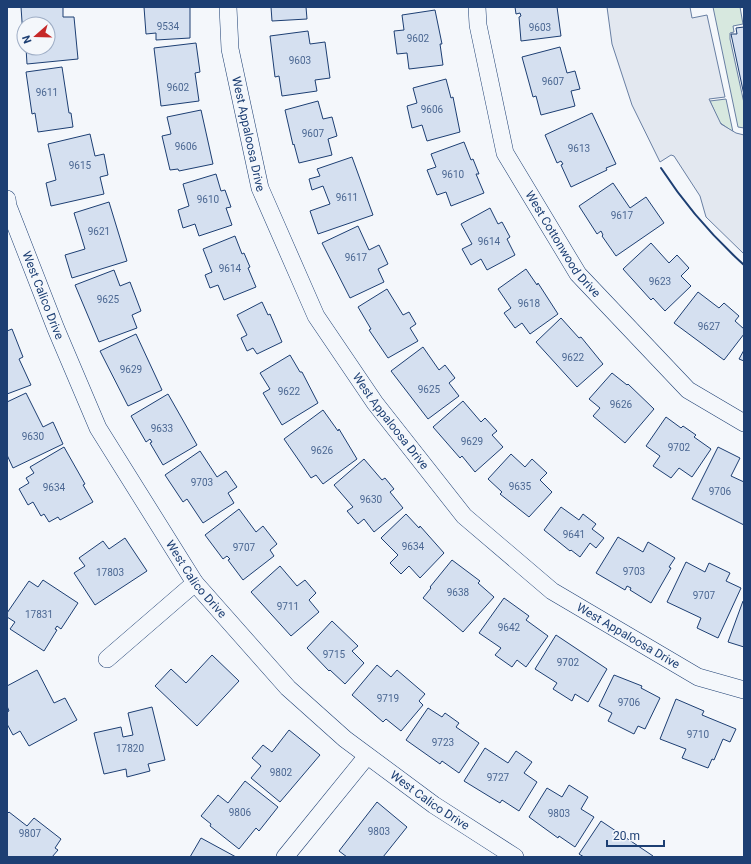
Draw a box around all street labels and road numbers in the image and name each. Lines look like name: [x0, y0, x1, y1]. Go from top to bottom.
street label: West Appaloosa Drive: [229, 75, 268, 194]
street label: West Cottonwood Drive: [523, 188, 603, 300]
street label: West Calico Drive: [19, 249, 67, 341]
street label: West Appaloosa Drive: [350, 370, 432, 472]
street label: West Calico Drive: [163, 538, 230, 621]
street label: West Appaloosa Drive: [574, 600, 682, 672]
street label: West Calico Drive: [388, 768, 472, 833]

